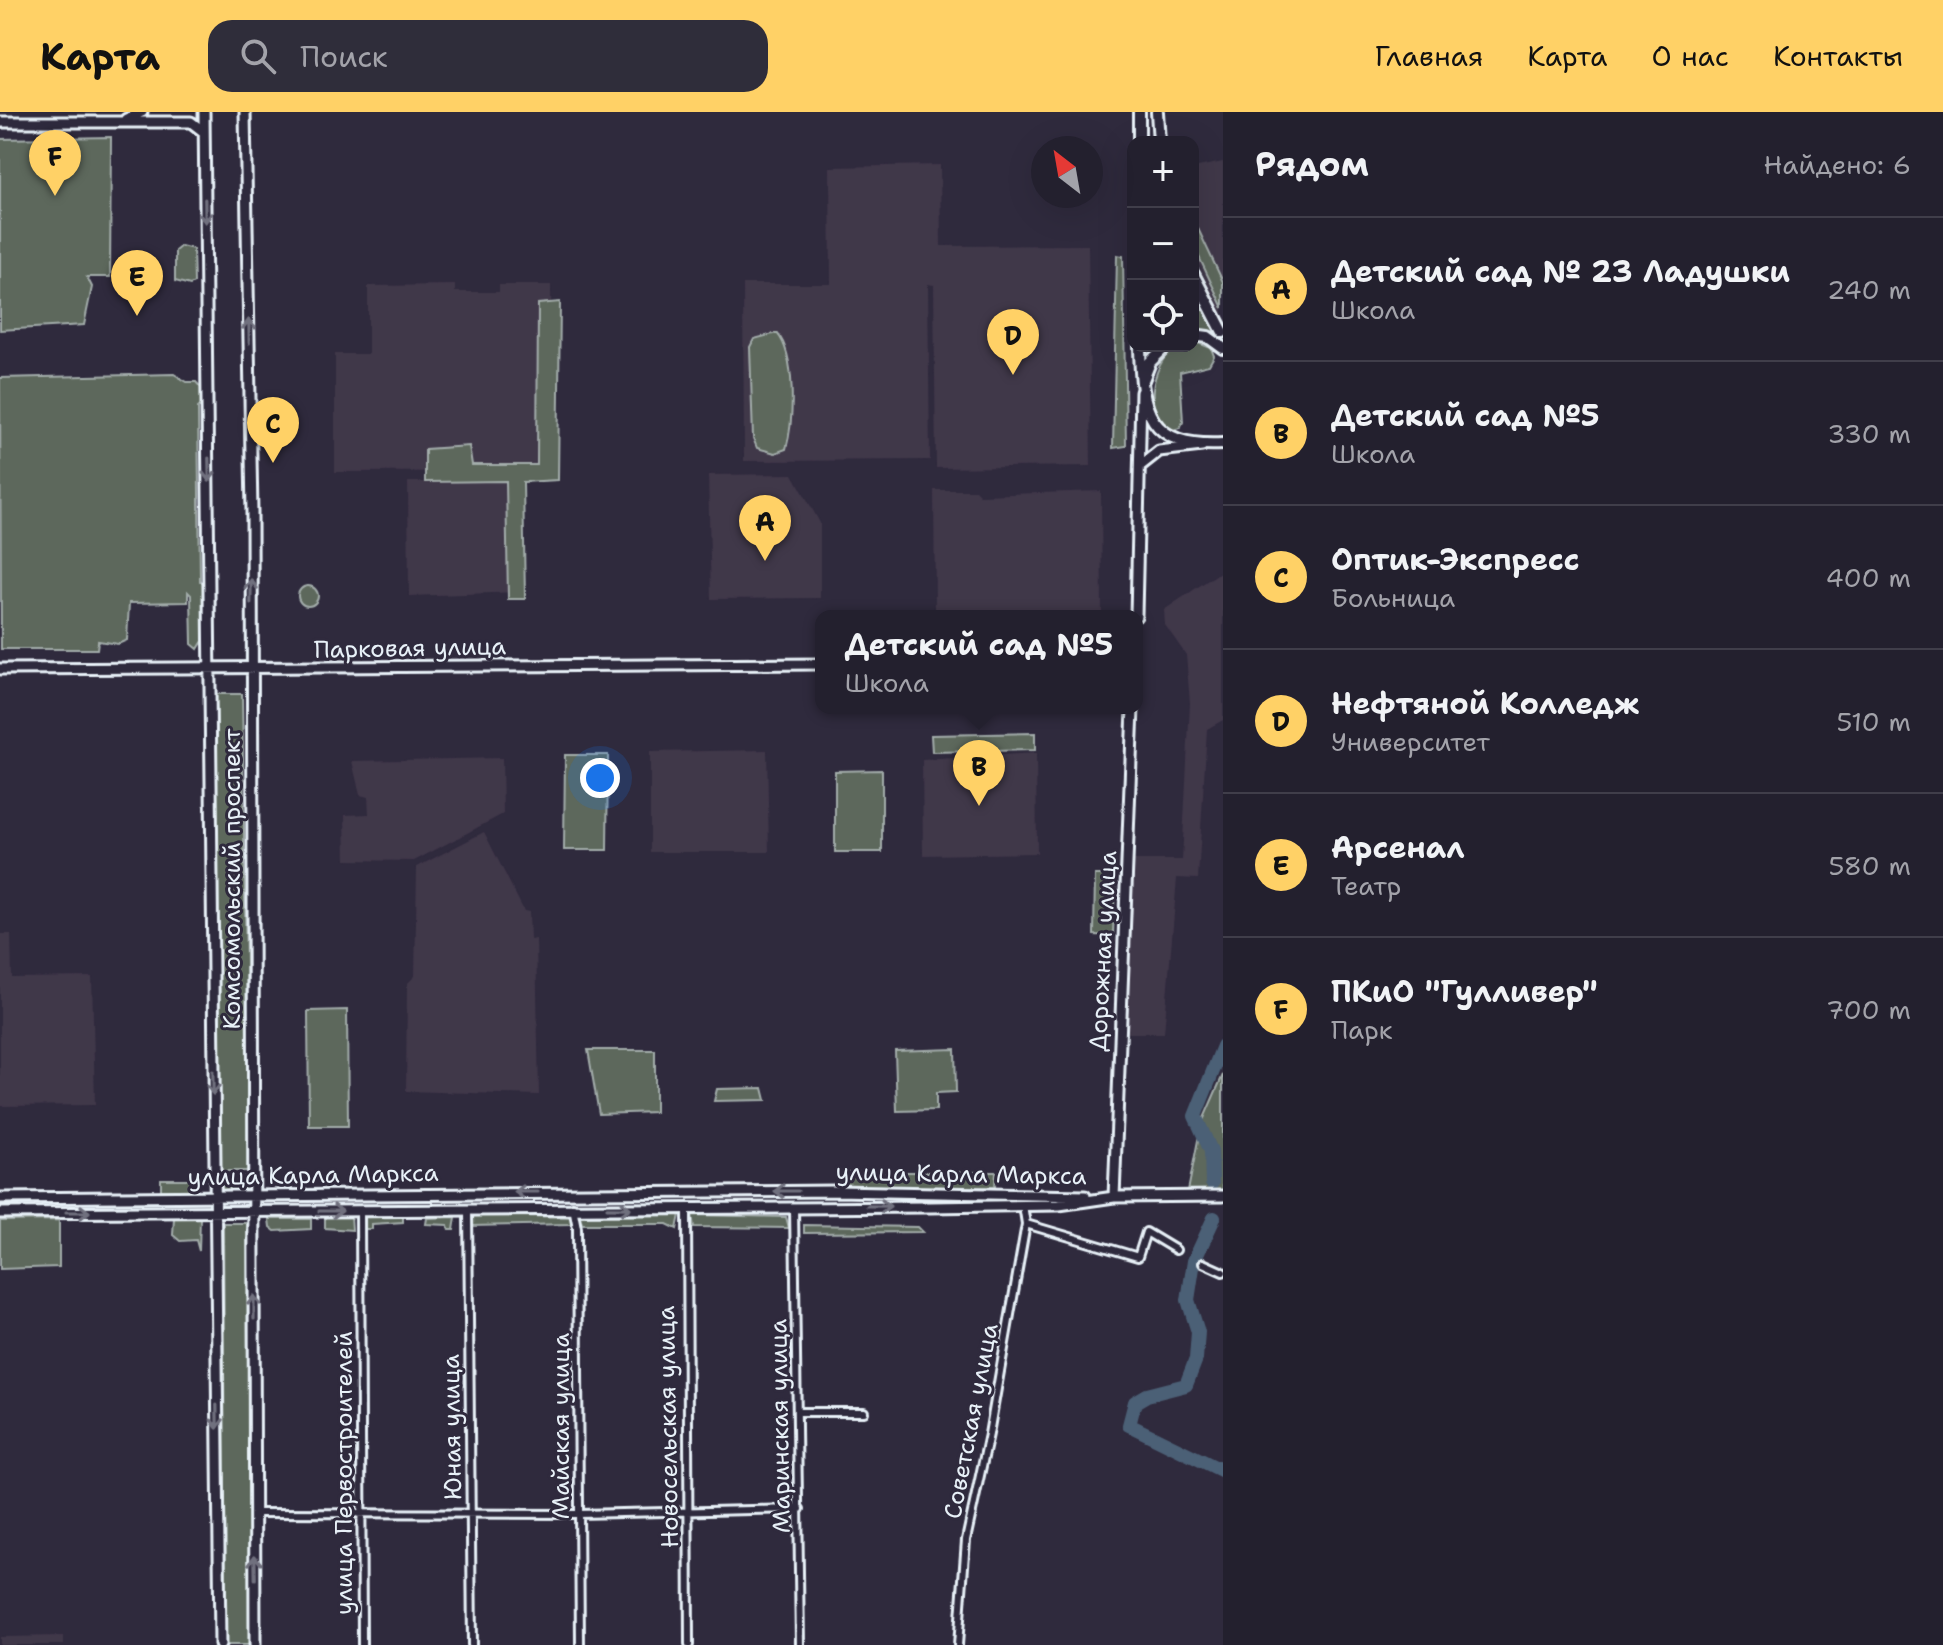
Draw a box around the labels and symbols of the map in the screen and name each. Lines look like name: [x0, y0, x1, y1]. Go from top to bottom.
pin: F: [29, 130, 81, 196]
north arrow: [1031, 136, 1103, 208]
one-way arrow: [197, 197, 213, 224]
pin: E: [111, 250, 163, 316]
pin: D: [987, 309, 1039, 375]
one-way arrow: [241, 318, 257, 345]
pin: C: [247, 397, 299, 463]
one-way arrow: [201, 456, 217, 483]
pin: A: [739, 495, 791, 561]
one-way arrow: [243, 578, 259, 605]
street label: Парковая улица: [314, 630, 506, 666]
street label: Комсомольский проспект: [216, 728, 248, 1030]
pin: B: [953, 740, 1005, 806]
your location: [580, 758, 620, 798]
street label: Дорожная улица: [1082, 850, 1124, 1052]
one-way arrow: [205, 1069, 221, 1096]
street label: улица Карла Маркса: [835, 1156, 1087, 1192]
street label: улица Карла Маркса: [187, 1157, 439, 1193]
one-way arrow: [773, 1183, 800, 1199]
one-way arrow: [513, 1184, 540, 1200]
one-way arrow: [865, 1198, 892, 1214]
one-way arrow: [605, 1200, 632, 1216]
one-way arrow: [317, 1203, 344, 1218]
one-way arrow: [64, 1204, 91, 1220]
one-way arrow: [246, 1294, 262, 1321]
street label: Новосельская улица: [650, 1305, 686, 1549]
street label: Маринская улица: [762, 1319, 798, 1533]
street label: Советская улица: [936, 1320, 1006, 1521]
street label: улица Первостроителей: [328, 1331, 360, 1615]
street label: Майская улица: [545, 1333, 577, 1519]
street label: Юная улица: [435, 1354, 469, 1500]
one-way arrow: [209, 1403, 225, 1430]
one-way arrow: [247, 1554, 262, 1581]

